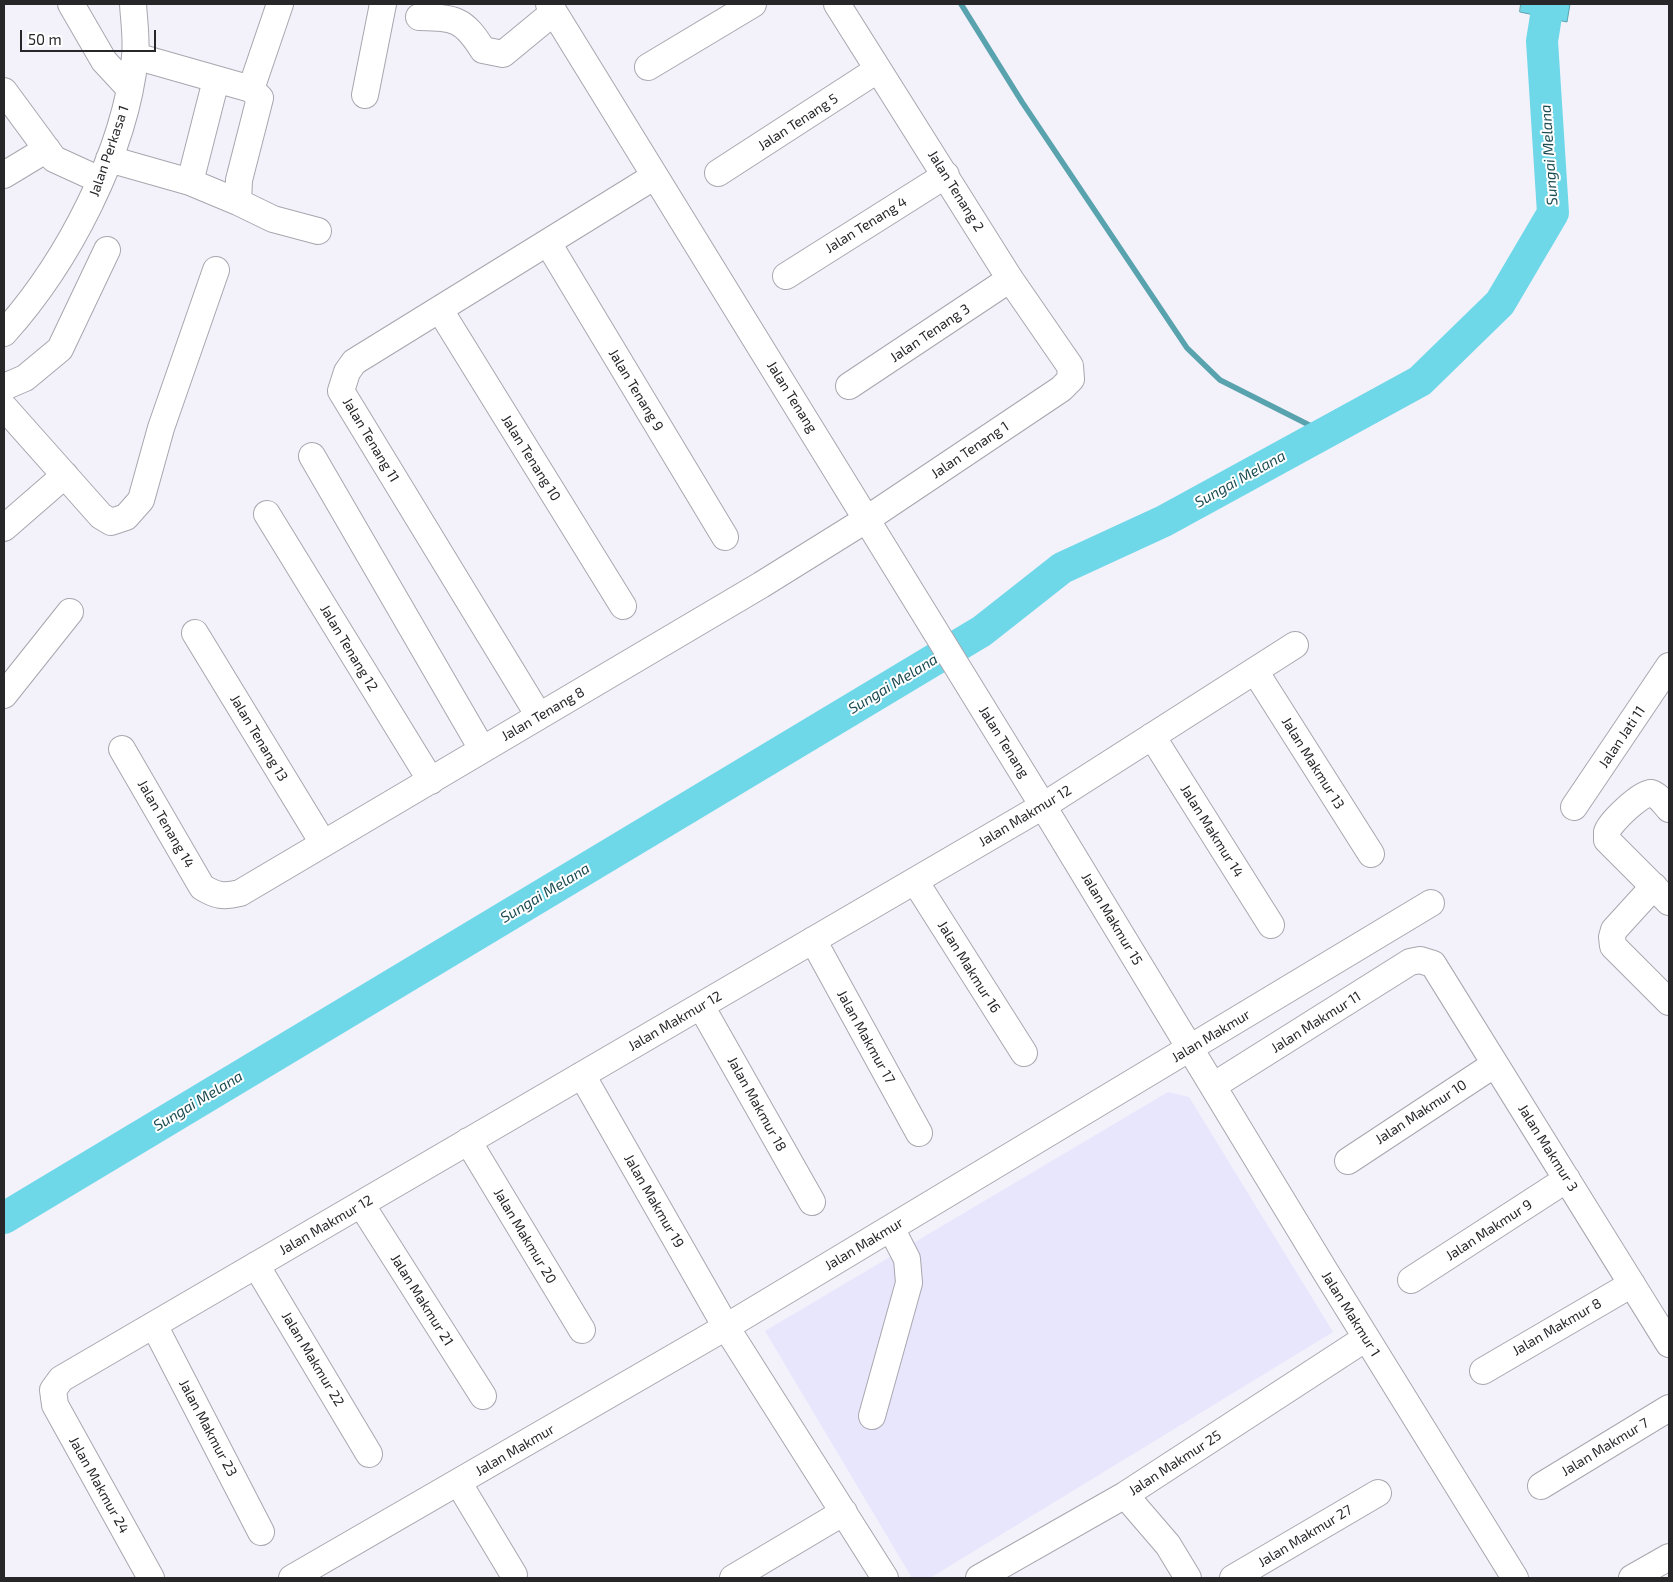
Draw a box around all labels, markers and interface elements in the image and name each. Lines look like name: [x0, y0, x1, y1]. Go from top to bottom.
scale bar: [22, 20, 159, 52]
text: 50 m: [28, 30, 62, 48]
street label: Jalan Tenang 5: [755, 90, 841, 154]
street label: Jalan Perkasa 1: [86, 103, 132, 199]
water label: Sungai Melana: [1536, 104, 1562, 206]
street label: Jalan Tenang 2: [924, 147, 988, 235]
street label: Jalan Tenang 4: [822, 193, 910, 257]
street label: Jalan Tenang 3: [887, 300, 973, 366]
street label: Jalan Tenang 9: [605, 346, 667, 434]
street label: Jalan Tenang: [763, 358, 821, 436]
street label: Jalan Tenang 11: [339, 395, 403, 485]
street label: Jalan Tenang 10: [498, 412, 564, 504]
street label: Jalan Tenang 1: [928, 418, 1012, 482]
water label: Sungai Melana: [1191, 447, 1289, 511]
street label: Jalan Tenang 12: [317, 602, 381, 694]
water label: Sungai Melana: [845, 650, 941, 718]
street label: Jalan Tenang 8: [499, 683, 587, 745]
street label: Jalan Tenang 13: [227, 692, 291, 784]
street label: Jalan Tenang: [975, 703, 1033, 781]
street label: Jalan Jati 11: [1595, 703, 1649, 771]
street label: Jalan Makmur 13: [1278, 714, 1348, 812]
street label: Jalan Tenang 14: [134, 777, 198, 871]
street label: Jalan Makmur 12: [976, 782, 1074, 850]
street label: Jalan Makmur 14: [1177, 782, 1247, 880]
water label: Sungai Melana: [497, 859, 593, 927]
street label: Jalan Makmur 15: [1078, 870, 1146, 968]
street label: Jalan Makmur 16: [934, 918, 1004, 1016]
street label: Jalan Makmur 12: [625, 987, 725, 1055]
street label: Jalan Makmur 17: [833, 987, 899, 1087]
street label: Jalan Makmur 11: [1268, 988, 1364, 1056]
street label: Jalan Makmur: [1169, 1006, 1253, 1066]
street label: Jalan Makmur 18: [724, 1054, 790, 1154]
water label: Sungai Melana: [150, 1067, 246, 1135]
street label: Jalan Makmur 10: [1372, 1076, 1470, 1148]
street label: Jalan Makmur 3: [1515, 1101, 1581, 1195]
street label: Jalan Makmur 19: [620, 1151, 688, 1251]
street label: Jalan Makmur 20: [490, 1185, 560, 1287]
street label: Jalan Makmur 12: [276, 1191, 376, 1259]
street label: Jalan Makmur 9: [1443, 1196, 1535, 1264]
street label: Jalan Makmur: [822, 1214, 906, 1274]
street label: Jalan Makmur 21: [387, 1251, 457, 1349]
street label: Jalan Makmur 1: [1318, 1268, 1384, 1360]
street label: Jalan Makmur 8: [1509, 1295, 1605, 1359]
street label: Jalan Makmur 22: [278, 1309, 348, 1409]
street label: Jalan Makmur 23: [175, 1377, 241, 1479]
street label: Jalan Makmur 7: [1558, 1414, 1652, 1480]
street label: Jalan Makmur: [472, 1421, 558, 1479]
street label: Jalan Makmur 25: [1126, 1427, 1224, 1499]
street label: Jalan Makmur 24: [65, 1434, 133, 1536]
street label: Jalan Makmur 27: [1255, 1501, 1355, 1571]

